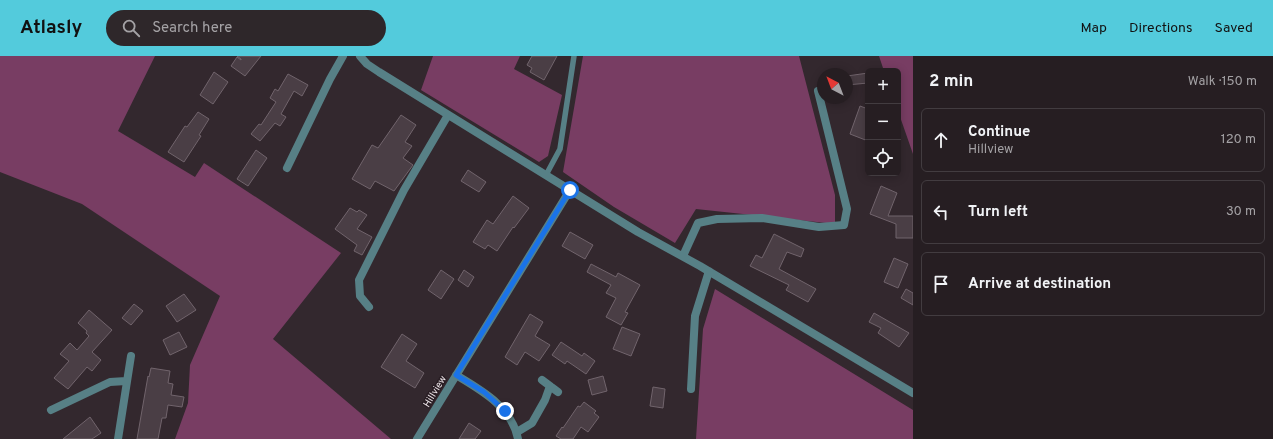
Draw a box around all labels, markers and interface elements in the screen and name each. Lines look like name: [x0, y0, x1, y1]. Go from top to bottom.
search box: [106, 10, 386, 46]
text: Atlasly: [20, 16, 82, 40]
icon: search: [120, 17, 142, 39]
text: Search here: [152, 19, 232, 38]
text: Map: [1081, 20, 1107, 37]
text: Directions: [1129, 20, 1193, 37]
text: Saved: [1215, 20, 1253, 37]
north arrow: [817, 68, 853, 104]
map controls: [865, 68, 901, 176]
button: +: [865, 68, 901, 104]
text: 2 min: [929, 71, 973, 93]
text: Walk · 150 m: [1188, 74, 1257, 90]
button: −: [865, 104, 901, 140]
text: Continue: [968, 123, 1030, 142]
icon: ahead: [930, 129, 952, 151]
text: 120 m: [1221, 132, 1256, 148]
button: locate: [865, 140, 901, 176]
text: Hillview: [968, 142, 1013, 158]
route start: [561, 181, 579, 199]
icon: left: [930, 201, 952, 223]
text: Turn left: [968, 203, 1028, 222]
text: 30 m: [1226, 204, 1256, 220]
icon: arrive: [930, 273, 952, 295]
text: Arrive at destination: [968, 275, 1111, 294]
street label: Hillview: [421, 373, 450, 410]
route end: [496, 402, 514, 420]

